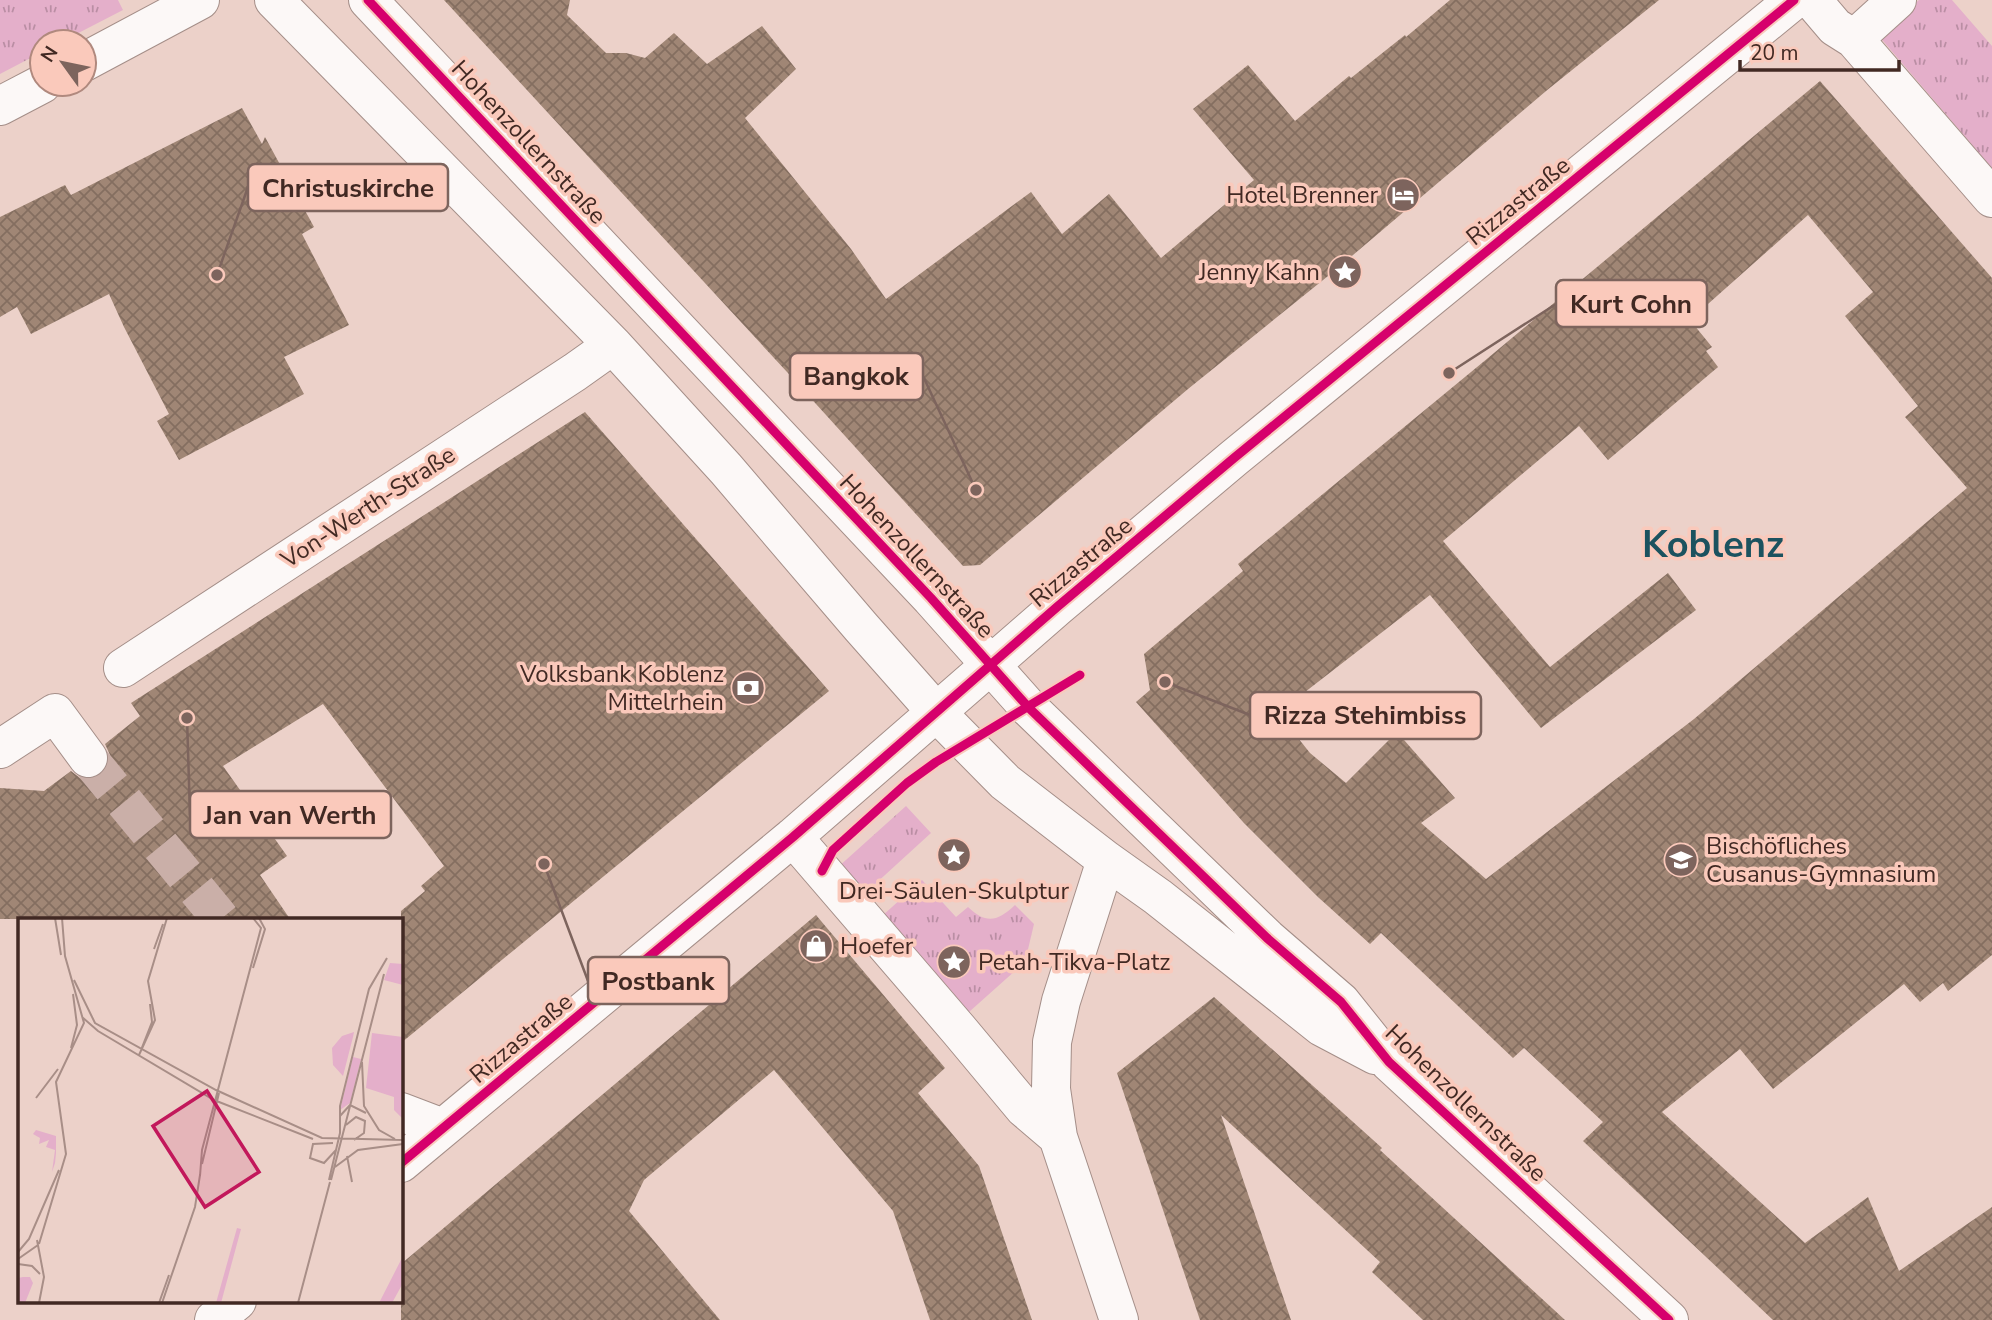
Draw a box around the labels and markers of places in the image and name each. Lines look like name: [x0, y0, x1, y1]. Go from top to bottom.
callout: Christuskirche: [248, 164, 448, 211]
hotel icon: Hotel Brenner: [1384, 176, 1422, 214]
place label: Hotel Brenner: [1226, 179, 1378, 211]
place icon: Jenny Kahn: [1326, 253, 1364, 291]
place label: Jenny Kahn: [1198, 256, 1320, 288]
callout: Kurt Cohn: [1556, 280, 1707, 327]
callout: Bangkok: [790, 353, 923, 400]
place label: Volksbank Koblenz Mittelrhein: [519, 658, 724, 718]
bank icon: Volksbank Koblenz Mittelrhein: [729, 669, 767, 707]
callout: Rizza Stehimbiss: [1250, 692, 1481, 739]
callout: Jan van Werth: [190, 791, 391, 838]
place label: Bischöfliches Cusanus-Gymnasium: [1706, 830, 1936, 890]
place icon: Drei-Säulen-Skulptur: [935, 836, 973, 874]
school or university icon: Bischöfliches Cusanus-Gymnasium: [1662, 841, 1700, 879]
place label: Drei-Säulen-Skulptur: [839, 875, 1069, 907]
shop icon: Hoefer: [797, 927, 835, 965]
place label: Hoefer: [840, 930, 914, 962]
place icon: Petah-Tikva-Platz: [935, 943, 973, 981]
place label: Petah-Tikva-Platz: [978, 946, 1170, 978]
callout: Postbank: [588, 957, 729, 1004]

